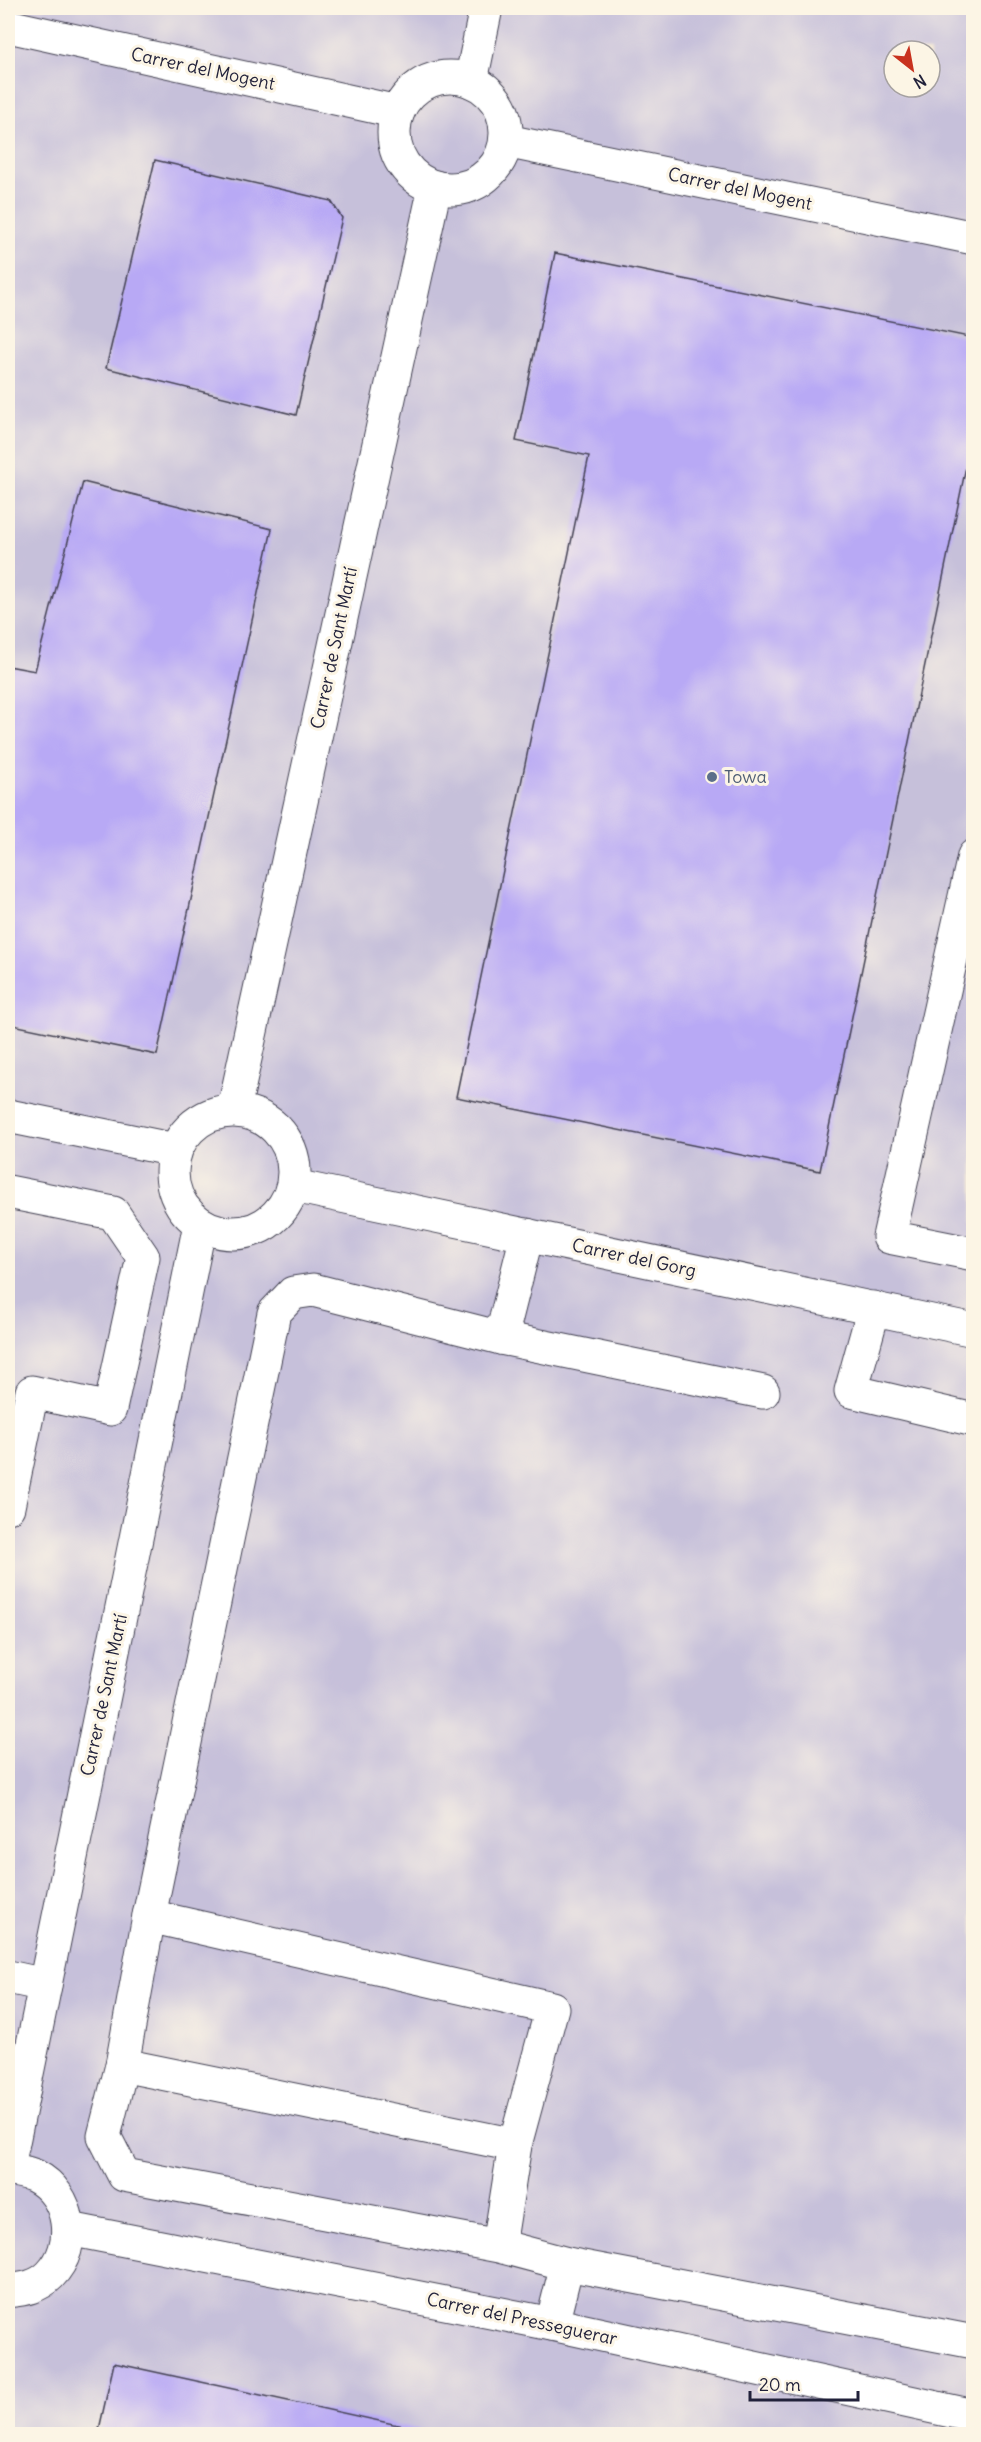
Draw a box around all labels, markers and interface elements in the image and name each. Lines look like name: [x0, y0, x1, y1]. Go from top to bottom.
north arrow: [882, 39, 942, 99]
street label: Carrer del Mogent: [129, 42, 277, 95]
text: N: [910, 70, 930, 93]
street label: Carrer del Mogent: [666, 162, 814, 215]
street label: Carrer de Sant Martí: [305, 565, 362, 731]
place label: Towa: [724, 765, 767, 788]
marker: Towa: [705, 770, 719, 784]
street label: Carrer del Gorg: [570, 1233, 698, 1282]
street label: Carrer de Sant Martí: [75, 1612, 132, 1778]
street label: Carrer del Presseguerar: [425, 2287, 620, 2350]
scale bar: [750, 2364, 858, 2402]
text: 20 m: [759, 2373, 801, 2396]

